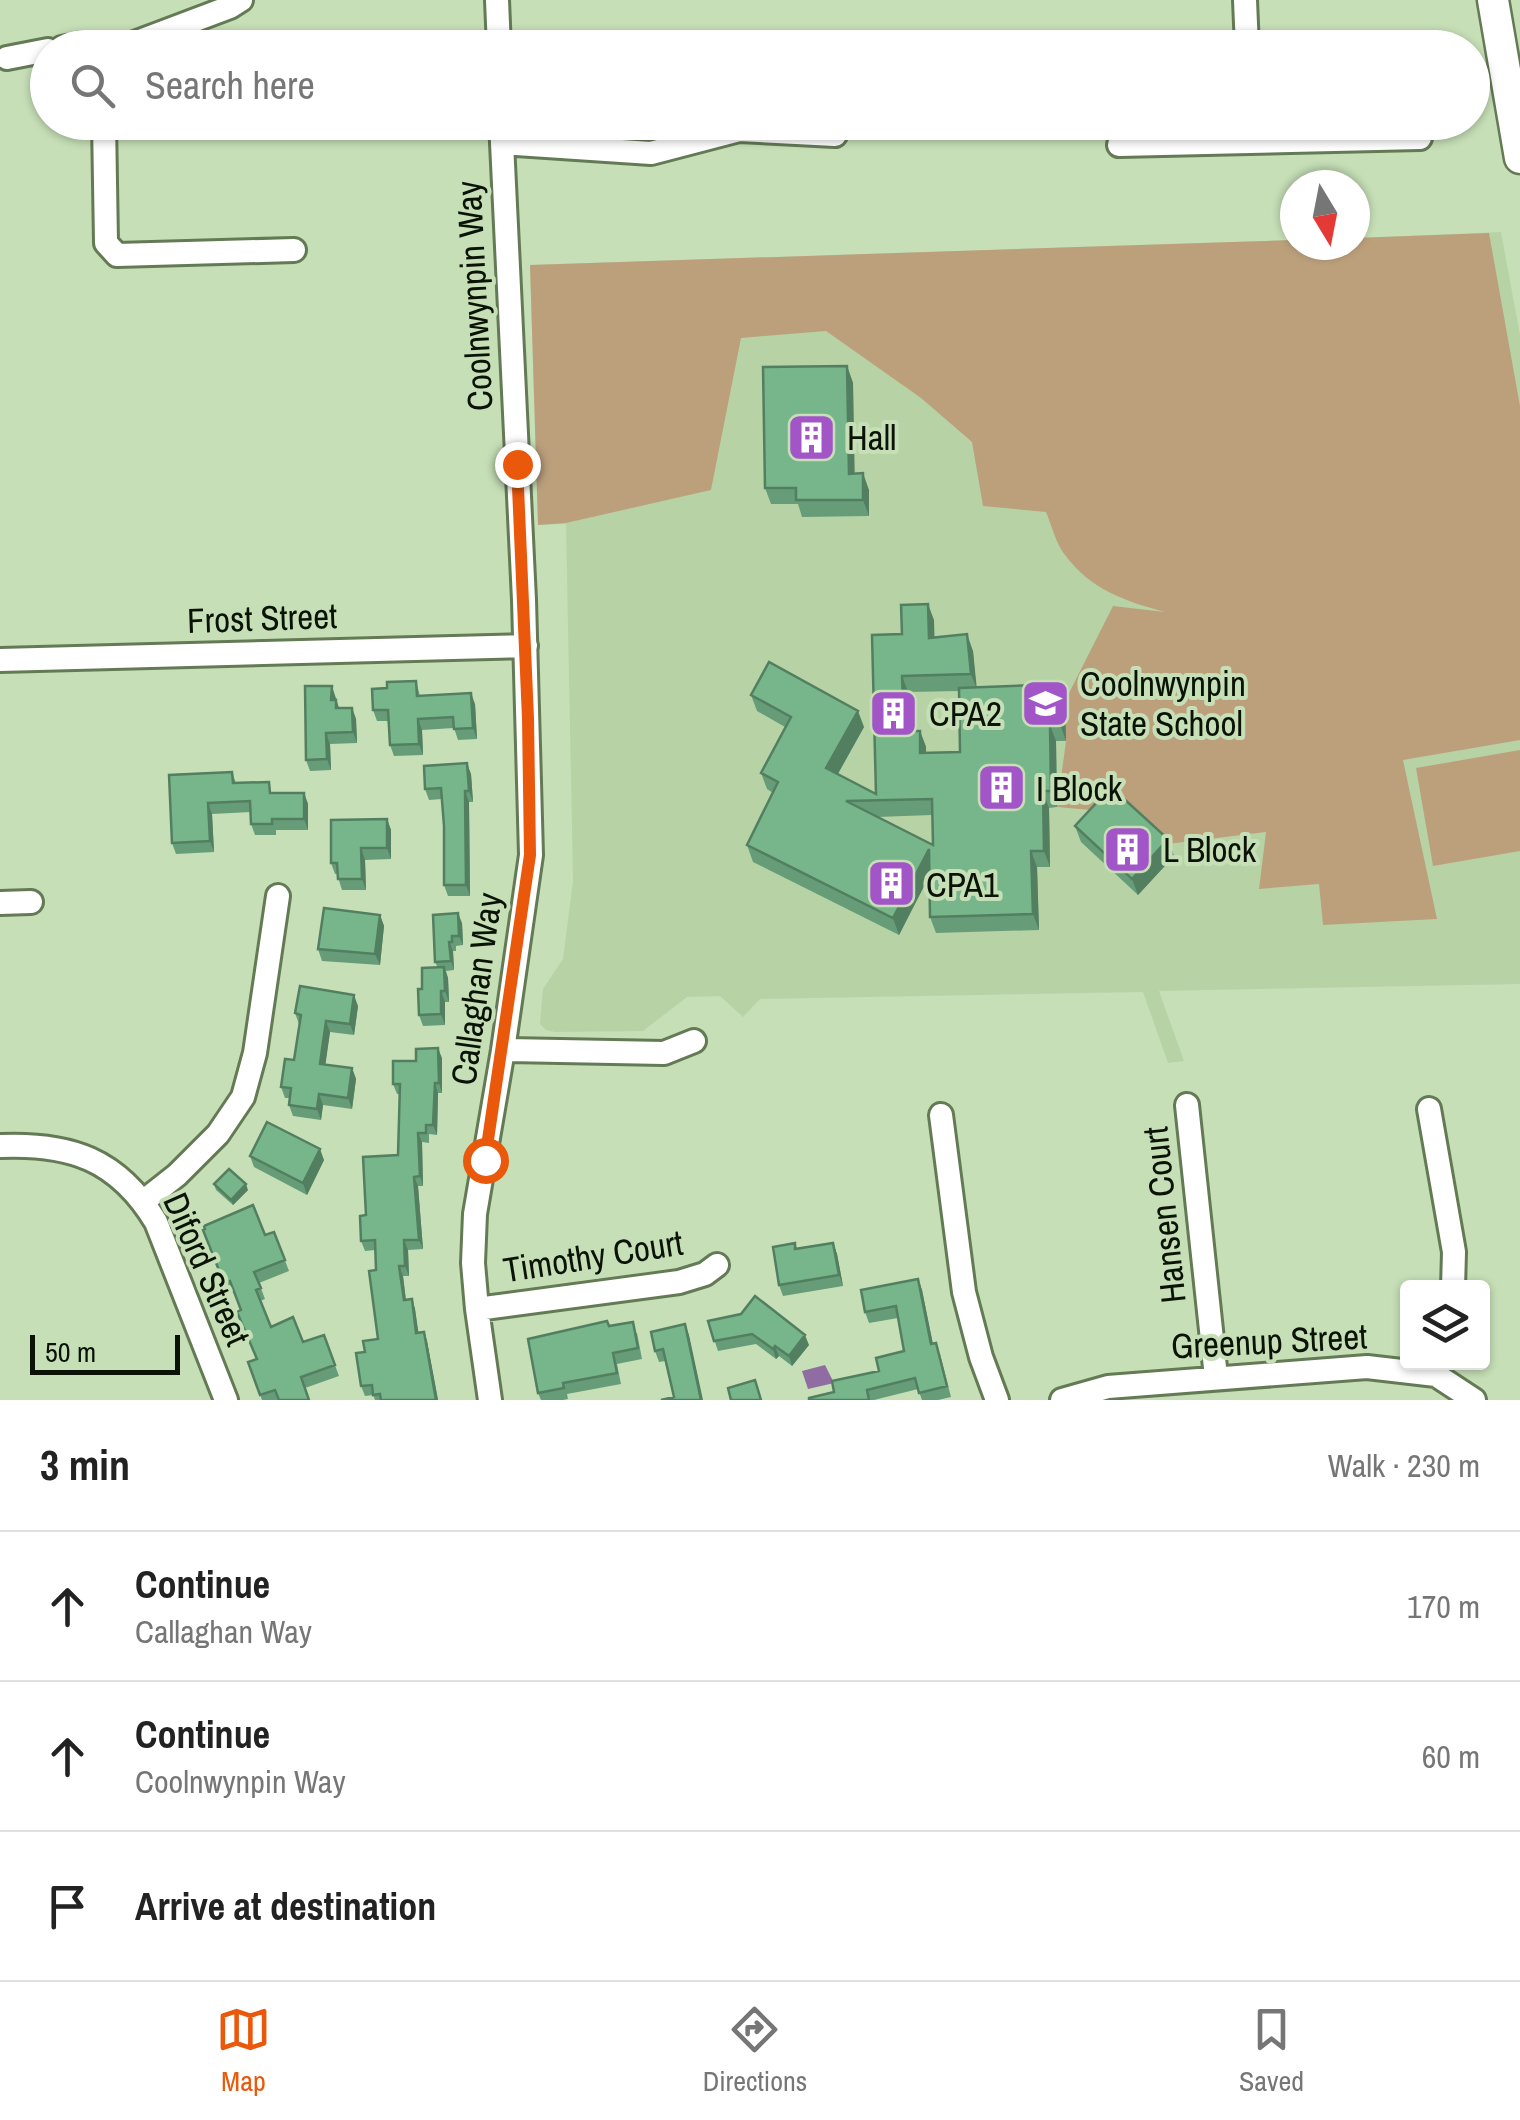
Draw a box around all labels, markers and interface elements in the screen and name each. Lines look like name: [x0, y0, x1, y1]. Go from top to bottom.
search box: [30, 30, 1490, 140]
icon: search: [65, 58, 120, 113]
text: Search here: [145, 60, 315, 111]
north arrow: [1280, 170, 1370, 260]
street label: Coolnwynpin Way: [444, 179, 503, 412]
building icon: Hall: [786, 411, 838, 463]
place label: Hall: [847, 414, 896, 461]
route end: [495, 442, 541, 488]
street label: Frost Street: [186, 592, 338, 644]
place label: Coolnwynpin State School: [1080, 660, 1246, 747]
school or university icon: Coolnwynpin State School: [1019, 677, 1071, 729]
building icon: CPA2: [868, 687, 920, 739]
place label: CPA2: [929, 690, 1002, 737]
building icon: I Block: [975, 762, 1027, 814]
place label: I Block: [1036, 765, 1123, 812]
building icon: L Block: [1102, 823, 1154, 875]
place label: L Block: [1163, 826, 1257, 873]
building icon: CPA1: [865, 858, 917, 910]
place label: CPA1: [926, 861, 999, 908]
street label: Callaghan Way: [439, 889, 513, 1088]
street label: Hansen Court: [1131, 1124, 1197, 1306]
route start: [463, 1138, 509, 1184]
street label: Diford Street: [152, 1185, 262, 1353]
street label: Timothy Court: [500, 1219, 686, 1293]
map controls: [1400, 1280, 1490, 1370]
button: layers: [1400, 1280, 1490, 1370]
street label: Greenup Street: [1170, 1312, 1368, 1370]
scale bar: [30, 1330, 180, 1374]
text: 50 m: [45, 1333, 96, 1371]
text: 3 min: [40, 1437, 130, 1493]
text: Walk · 230 m: [1328, 1444, 1480, 1487]
text: Continue: [135, 1559, 270, 1610]
icon: ahead: [40, 1579, 95, 1634]
text: 170 m: [1407, 1585, 1480, 1628]
text: Callaghan Way: [135, 1610, 312, 1653]
text: Continue: [135, 1709, 270, 1760]
icon: ahead: [40, 1729, 95, 1784]
text: 60 m: [1422, 1735, 1480, 1778]
text: Coolnwynpin Way: [135, 1760, 346, 1803]
icon: arrive: [40, 1879, 95, 1934]
text: Arrive at destination: [135, 1881, 436, 1932]
tab: Map: [216, 2002, 271, 2100]
tab: Directions: [703, 2002, 807, 2100]
tab: Saved: [1239, 2002, 1304, 2100]

